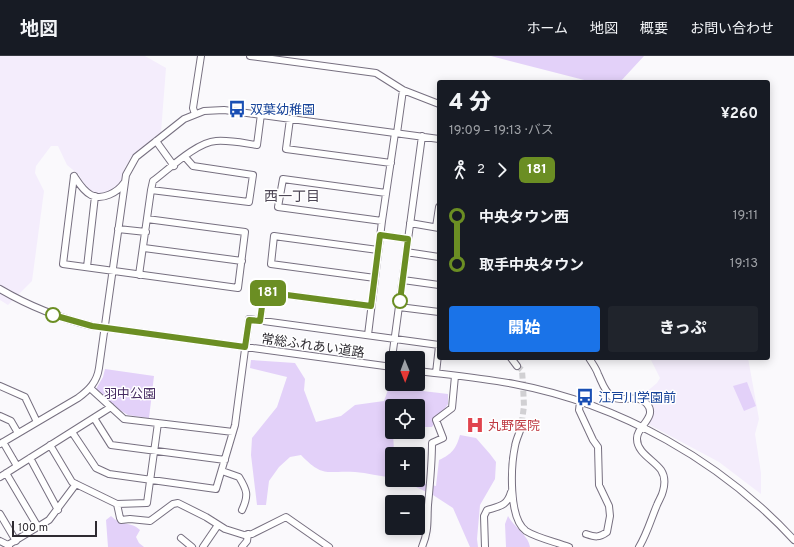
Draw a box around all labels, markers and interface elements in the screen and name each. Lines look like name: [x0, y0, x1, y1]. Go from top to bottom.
text: 地図: [20, 18, 58, 42]
text: ホーム: [526, 21, 568, 38]
text: 地図: [590, 21, 618, 38]
text: 概要: [640, 21, 668, 38]
text: お問い合わせ: [690, 21, 774, 38]
text: 4 分: [449, 90, 491, 117]
bus stop icon: 双葉幼稚園: [227, 99, 247, 119]
place label: 双葉幼稚園: [250, 103, 315, 119]
text: ¥260: [721, 105, 758, 124]
text: 19:09 – 19:13 · バス: [449, 123, 554, 139]
icon: walk: [449, 159, 471, 181]
icon: forward: [491, 159, 513, 181]
text: 181: [527, 161, 547, 178]
text: 2: [477, 162, 485, 178]
district label: 西一丁目: [264, 189, 320, 206]
text: 19:11: [733, 208, 758, 224]
text: 中央タウン西: [479, 209, 569, 228]
text: 19:13: [730, 256, 758, 272]
text: 取手中央タウン: [479, 257, 584, 276]
line badge: 181: [245, 280, 291, 306]
text: 181: [258, 284, 278, 301]
unlabelled marker: [392, 293, 408, 309]
button: 開始: [449, 306, 600, 352]
button: きっぷ: [608, 306, 758, 352]
unlabelled marker: [45, 307, 61, 323]
street label: 常総ふれあい道路: [260, 332, 365, 362]
north arrow: [385, 351, 425, 391]
map controls: [385, 351, 425, 535]
park label: 羽中公園: [104, 387, 156, 403]
bus stop icon: 江戸川学園前: [575, 387, 595, 407]
place label: 江戸川学園前: [598, 390, 676, 407]
button: locate: [385, 399, 425, 439]
hospital icon: 丸野医院: [465, 415, 485, 435]
place label: 丸野医院: [488, 419, 540, 435]
button: +: [385, 447, 425, 487]
button: −: [385, 495, 425, 535]
scale bar: [12, 519, 97, 538]
text: 100 m: [18, 521, 48, 535]

